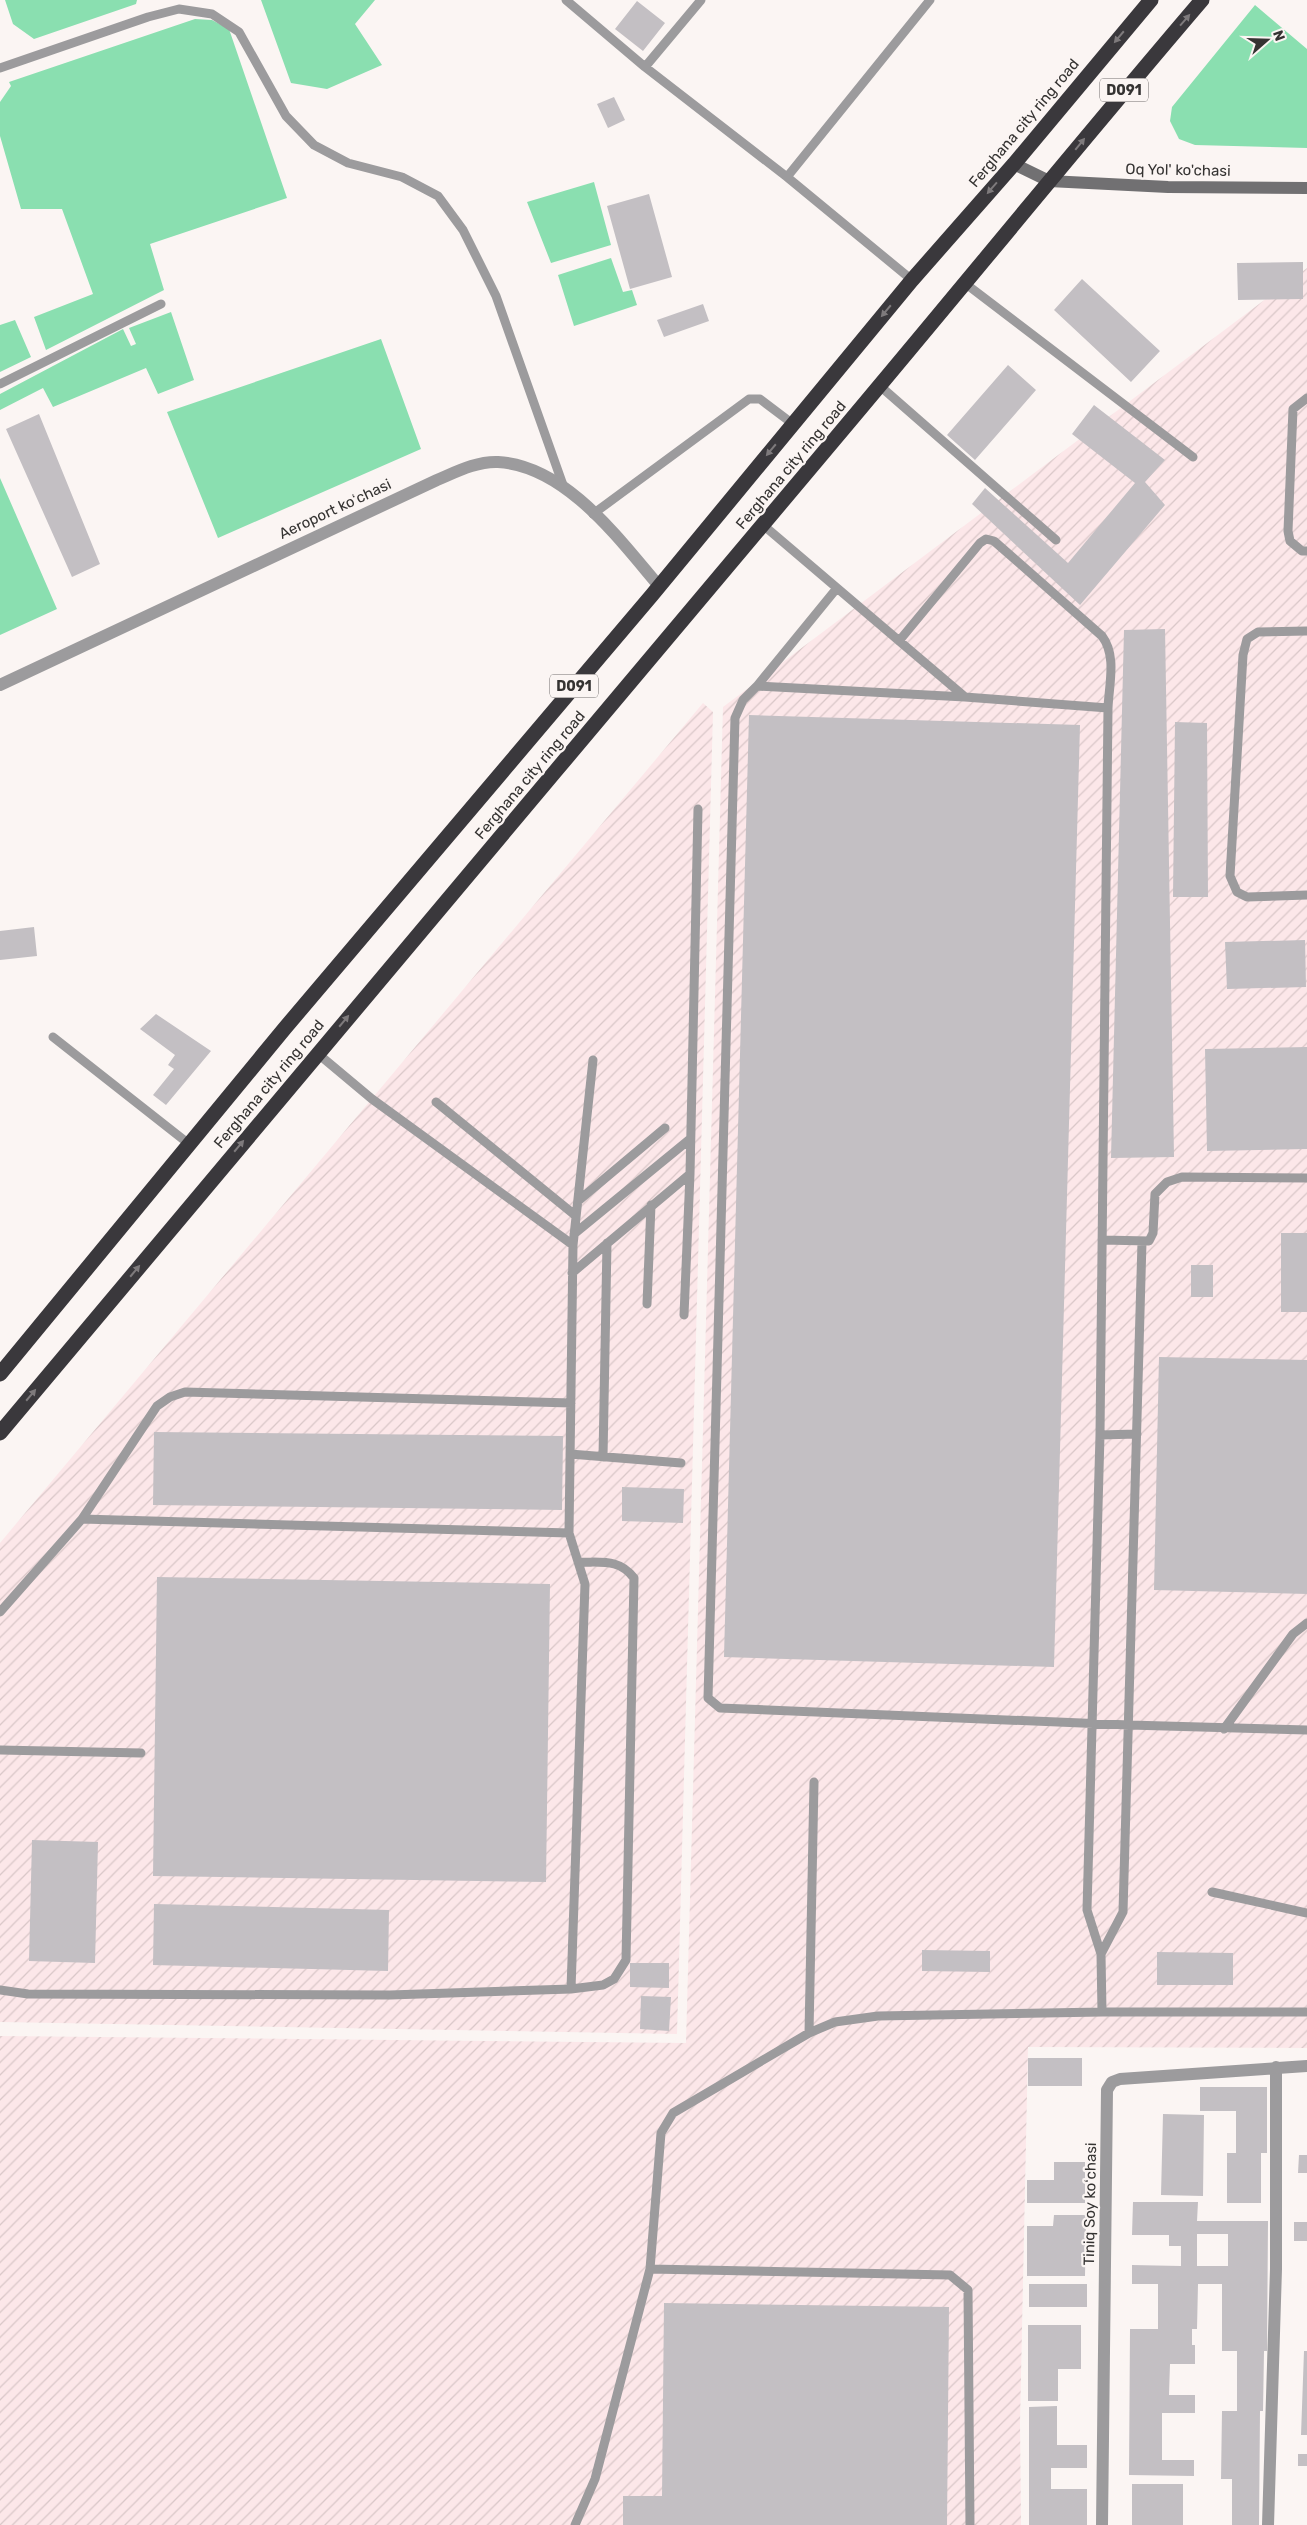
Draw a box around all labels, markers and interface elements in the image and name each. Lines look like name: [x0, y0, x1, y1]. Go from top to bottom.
one-way arrow: [1179, 14, 1191, 26]
north arrow: [1242, 15, 1292, 65]
text: N: [1269, 28, 1288, 43]
one-way arrow: [1114, 31, 1125, 44]
street label: Ferghana city ring road: [965, 55, 1083, 191]
road number: D091: [1100, 78, 1148, 102]
one-way arrow: [1074, 137, 1085, 150]
street label: Oq Yol' ko'chasi: [1125, 160, 1231, 180]
one-way arrow: [986, 182, 998, 194]
one-way arrow: [880, 305, 892, 317]
street label: Ferghana city ring road: [732, 397, 850, 533]
one-way arrow: [766, 444, 777, 457]
street label: Aeroport koʻchasi: [276, 475, 394, 543]
road number: D091: [550, 674, 598, 698]
street label: Ferghana city ring road: [471, 707, 589, 843]
one-way arrow: [338, 1015, 349, 1028]
street label: Ferghana city ring road: [210, 1016, 328, 1152]
one-way arrow: [234, 1140, 245, 1153]
one-way arrow: [130, 1264, 141, 1277]
one-way arrow: [26, 1389, 37, 1402]
street label: Tiniq Soy koʻchasi: [1080, 2142, 1100, 2266]

